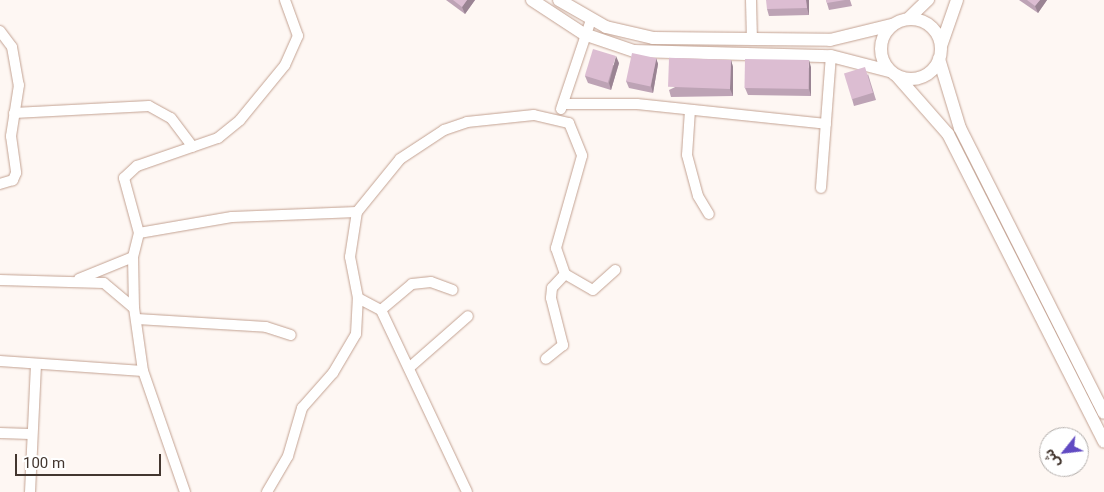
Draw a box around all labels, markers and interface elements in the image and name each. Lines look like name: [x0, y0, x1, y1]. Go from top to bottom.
north arrow: [1039, 427, 1089, 477]
scale bar: [18, 444, 164, 476]
text: ش: [1040, 447, 1063, 471]
text: 100 m: [23, 454, 65, 472]

